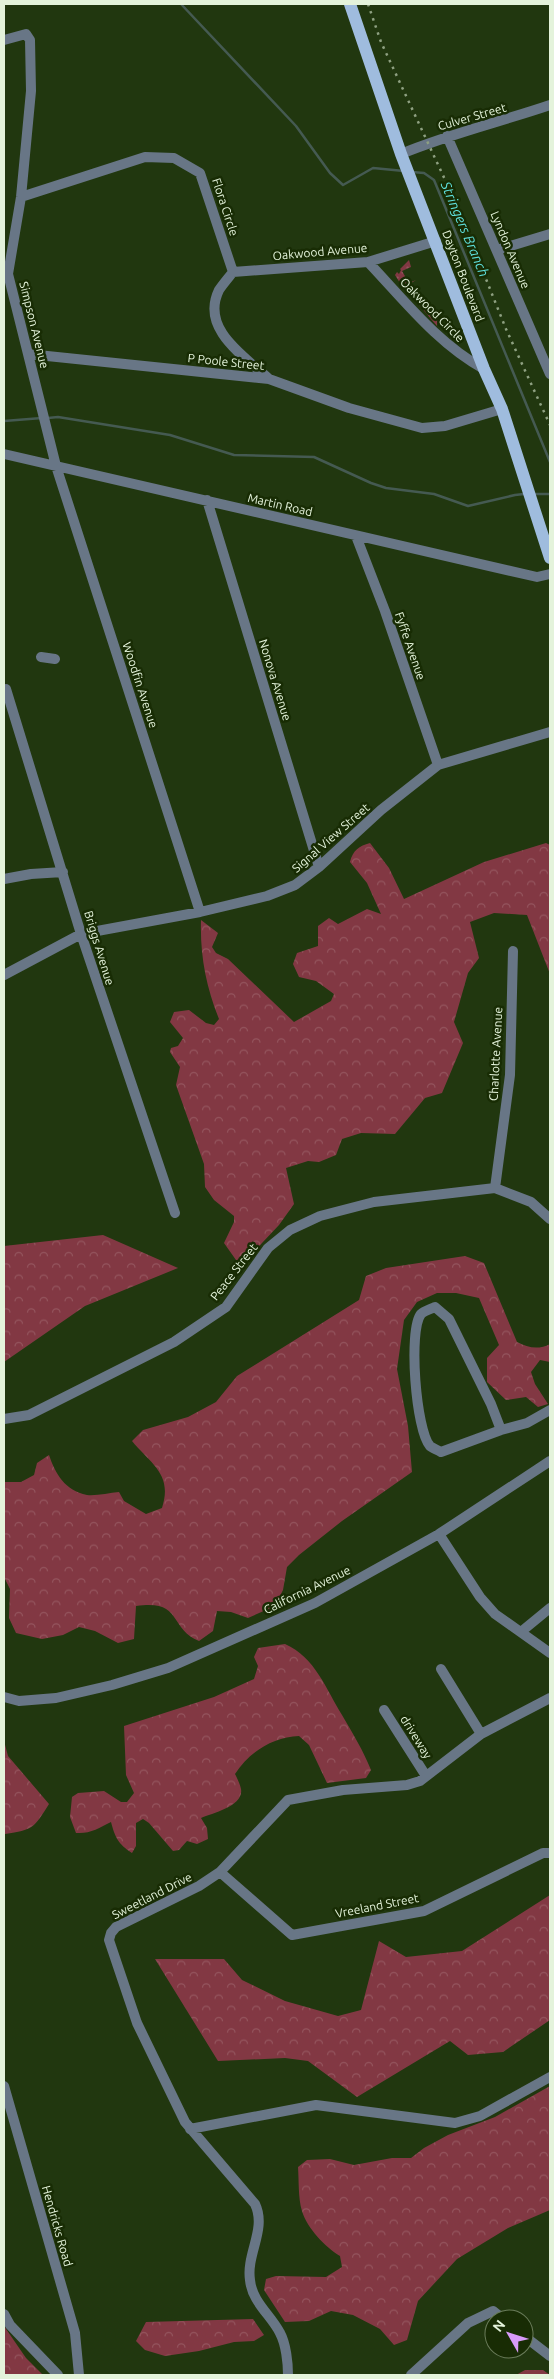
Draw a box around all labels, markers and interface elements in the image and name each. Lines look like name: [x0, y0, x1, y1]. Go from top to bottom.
street label: Culver Street: [436, 100, 508, 132]
street label: Flora Circle: [210, 176, 241, 237]
water label: Stringers Branch: [437, 178, 492, 279]
street label: Lyndon Avenue: [488, 209, 533, 290]
street label: Dayton Boulevard: [440, 228, 487, 323]
street label: Oakwood Avenue: [272, 241, 368, 262]
street label: Oakwood Circle: [398, 275, 467, 344]
street label: Simpson Avenue: [17, 280, 52, 370]
street label: P Poole Street: [187, 351, 265, 372]
street label: Martin Road: [246, 491, 314, 518]
street label: Fyffe Avenue: [393, 610, 428, 682]
street label: Nonova Avenue: [257, 637, 294, 722]
street label: Woodfin Avenue: [120, 640, 160, 729]
street label: Signal View Street: [289, 800, 372, 875]
street label: Briggs Avenue: [82, 909, 117, 987]
street label: Charlotte Avenue: [487, 1007, 504, 1101]
street label: Peace Street: [208, 1241, 260, 1303]
street label: California Avenue: [261, 1563, 352, 1616]
street label: driveway: [398, 1713, 435, 1761]
street label: Sweetland Drive: [110, 1870, 194, 1921]
street label: Vreeland Street: [334, 1891, 420, 1920]
street label: Hendricks Road: [40, 2184, 75, 2268]
north arrow: [484, 2309, 534, 2359]
text: N: [489, 2317, 508, 2335]

